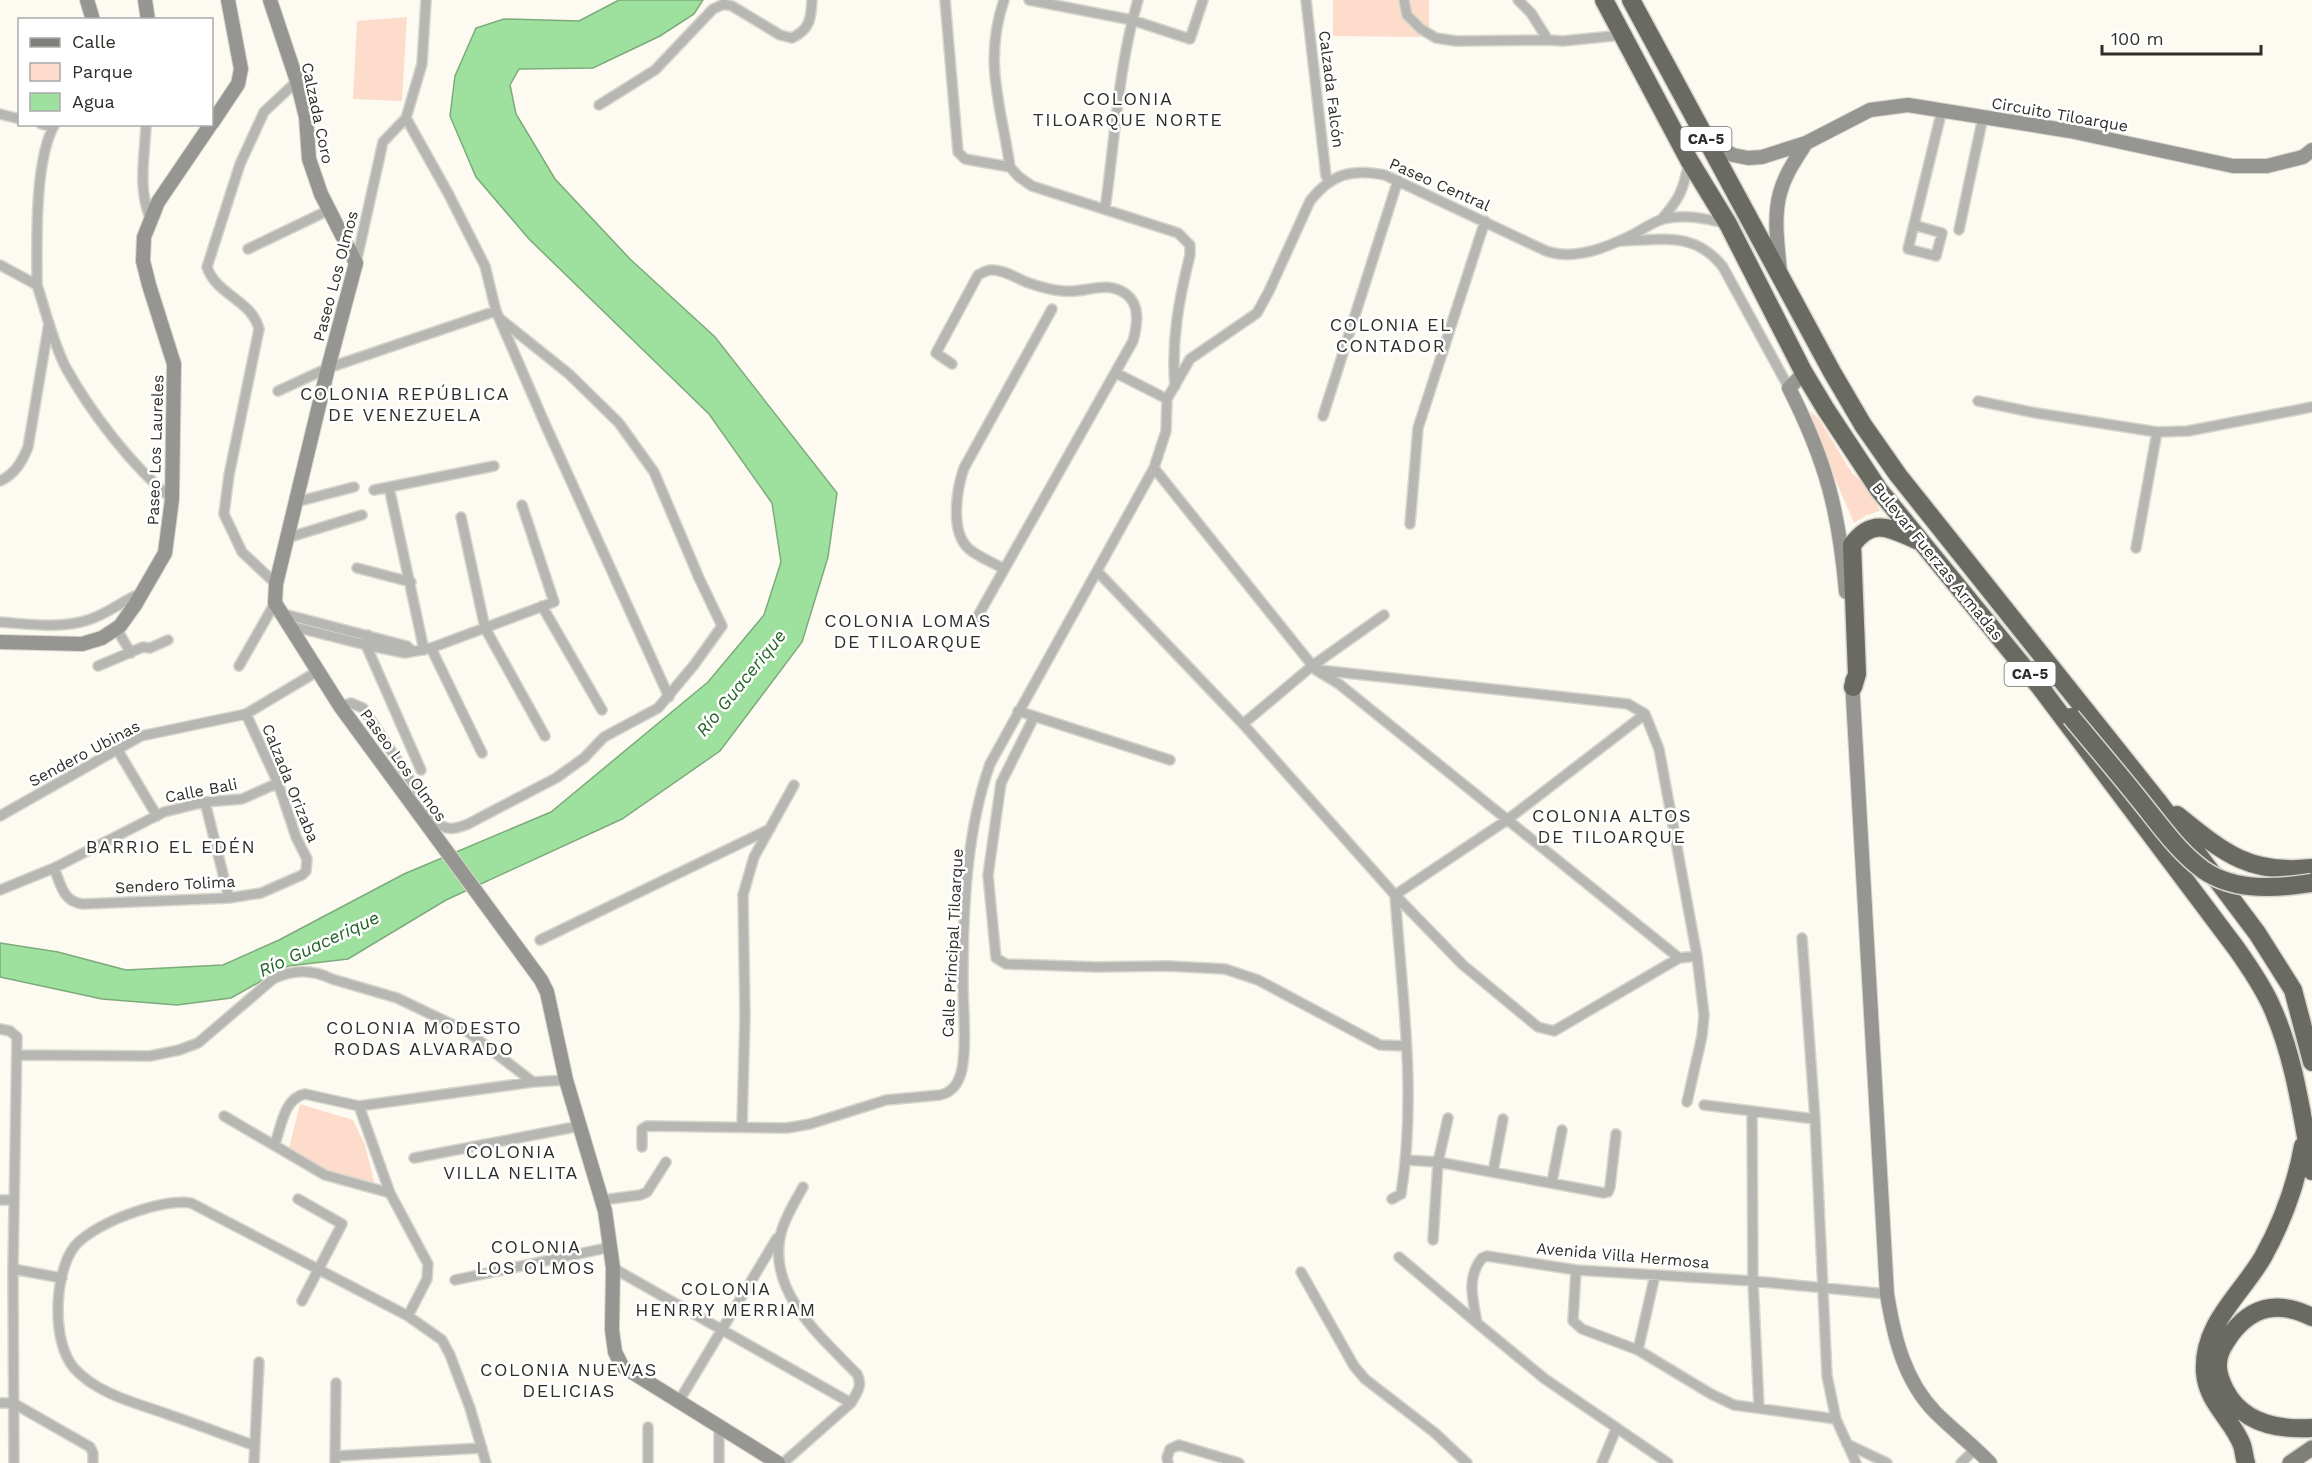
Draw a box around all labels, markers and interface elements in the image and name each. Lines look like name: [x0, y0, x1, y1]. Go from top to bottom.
legend: [18, 18, 213, 126]
scale bar: [2102, 18, 2261, 56]
text: 100 m: [2111, 28, 2164, 49]
street label: Calzada Falcón: [1315, 29, 1348, 149]
text: Calle: [72, 31, 116, 52]
text: Parque: [72, 61, 133, 82]
street label: Calzada Coro: [297, 61, 338, 166]
district label: COLONIA TILOARQUE NORTE: [1033, 88, 1223, 130]
text: Agua: [72, 91, 115, 112]
street label: Circuito Tiloarque: [1990, 93, 2130, 136]
road number: CA-5: [1680, 127, 1732, 151]
street label: Paseo Central: [1386, 154, 1493, 215]
street label: Paseo Los Olmos: [309, 209, 362, 344]
district label: COLONIA EL CONTADOR: [1330, 314, 1452, 356]
street label: Paseo Los Laureles: [143, 374, 168, 526]
district label: COLONIA REPÚBLICA DE VENEZUELA: [300, 383, 510, 425]
street label: Bulevar Fuerzas Armadas: [1868, 479, 2007, 644]
district label: COLONIA LOMAS DE TILOARQUE: [824, 610, 992, 652]
water label: Río Guacerique: [691, 625, 790, 740]
road number: CA-5: [2004, 662, 2056, 686]
street label: Paseo Los Olmos: [356, 705, 451, 825]
street label: Sendero Ubinas: [26, 716, 143, 791]
street label: Calzada Orizaba: [258, 721, 323, 845]
street label: Calle Bali: [163, 774, 239, 807]
district label: COLONIA ALTOS DE TILOARQUE: [1532, 805, 1692, 847]
district label: BARRIO EL EDÉN: [86, 836, 256, 857]
street label: Calle Principal Tiloarque: [938, 848, 967, 1038]
street label: Sendero Tolima: [114, 872, 236, 897]
water label: Río Guacerique: [255, 906, 383, 981]
district label: COLONIA MODESTO RODAS ALVARADO: [326, 1017, 522, 1059]
district label: COLONIA VILLA NELITA: [443, 1141, 579, 1183]
district label: COLONIA LOS OLMOS: [476, 1236, 596, 1278]
street label: Avenida Villa Hermosa: [1536, 1238, 1710, 1273]
district label: COLONIA HENRRY MERRIAM: [635, 1278, 817, 1320]
district label: COLONIA NUEVAS DELICIAS: [480, 1359, 658, 1401]

